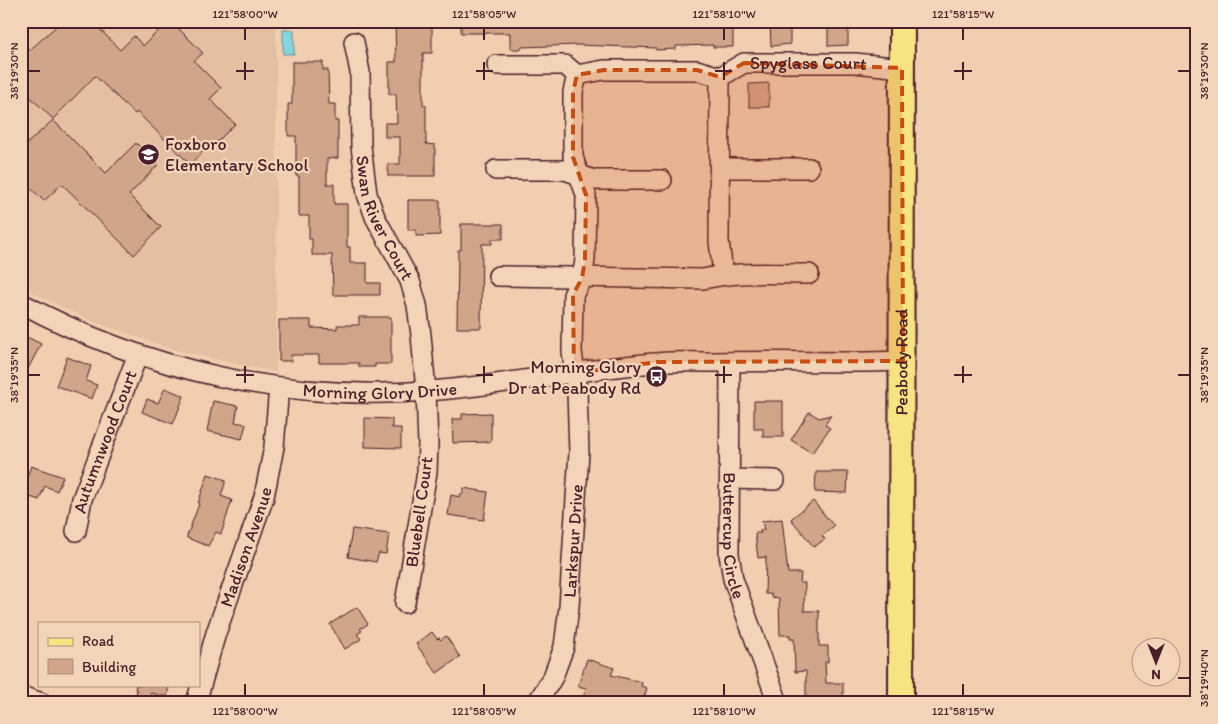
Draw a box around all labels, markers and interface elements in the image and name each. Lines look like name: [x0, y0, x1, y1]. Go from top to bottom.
text: 121°58'00"W: [212, 7, 278, 21]
text: 121°58'05"W: [452, 7, 516, 21]
text: 121°58'10"W: [692, 7, 756, 21]
text: 121°58'15"W: [932, 7, 994, 21]
text: 38°19'30"N: [7, 42, 21, 100]
text: 38°19'30"N: [1197, 42, 1211, 100]
street label: Spyglass Court: [750, 52, 868, 75]
place label: Foxboro Elementary School: [165, 133, 309, 176]
school or university icon: Foxboro Elementary School: [137, 142, 161, 166]
street label: Swan River Court: [351, 154, 419, 284]
street label: Peabody Road: [890, 309, 913, 415]
text: 38°19'35"N: [7, 347, 21, 403]
text: 38°19'35"N: [1197, 347, 1211, 403]
place label: Morning Glory Dr at Peabody Rd: [508, 356, 642, 399]
bus stop icon: Morning Glory Dr at Peabody Rd: [645, 365, 669, 389]
street label: Autumnwood Court: [69, 367, 142, 515]
street label: Morning Glory Drive: [302, 378, 458, 404]
street label: Bluebell Court: [400, 455, 438, 569]
street label: Buttercup Circle: [718, 472, 750, 602]
street label: Larkspur Drive: [559, 483, 588, 598]
street label: Madison Avenue: [215, 485, 277, 610]
legend: [38, 622, 200, 686]
text: Road: [82, 632, 115, 650]
north arrow: [1130, 636, 1180, 686]
text: 38°19'40"N: [1197, 649, 1211, 707]
text: Building: [82, 658, 136, 676]
text: N: [1151, 666, 1161, 683]
text: 121°58'00"W: [212, 704, 278, 718]
text: 121°58'05"W: [452, 704, 516, 718]
text: 121°58'10"W: [692, 704, 756, 718]
text: 121°58'15"W: [932, 704, 994, 718]

